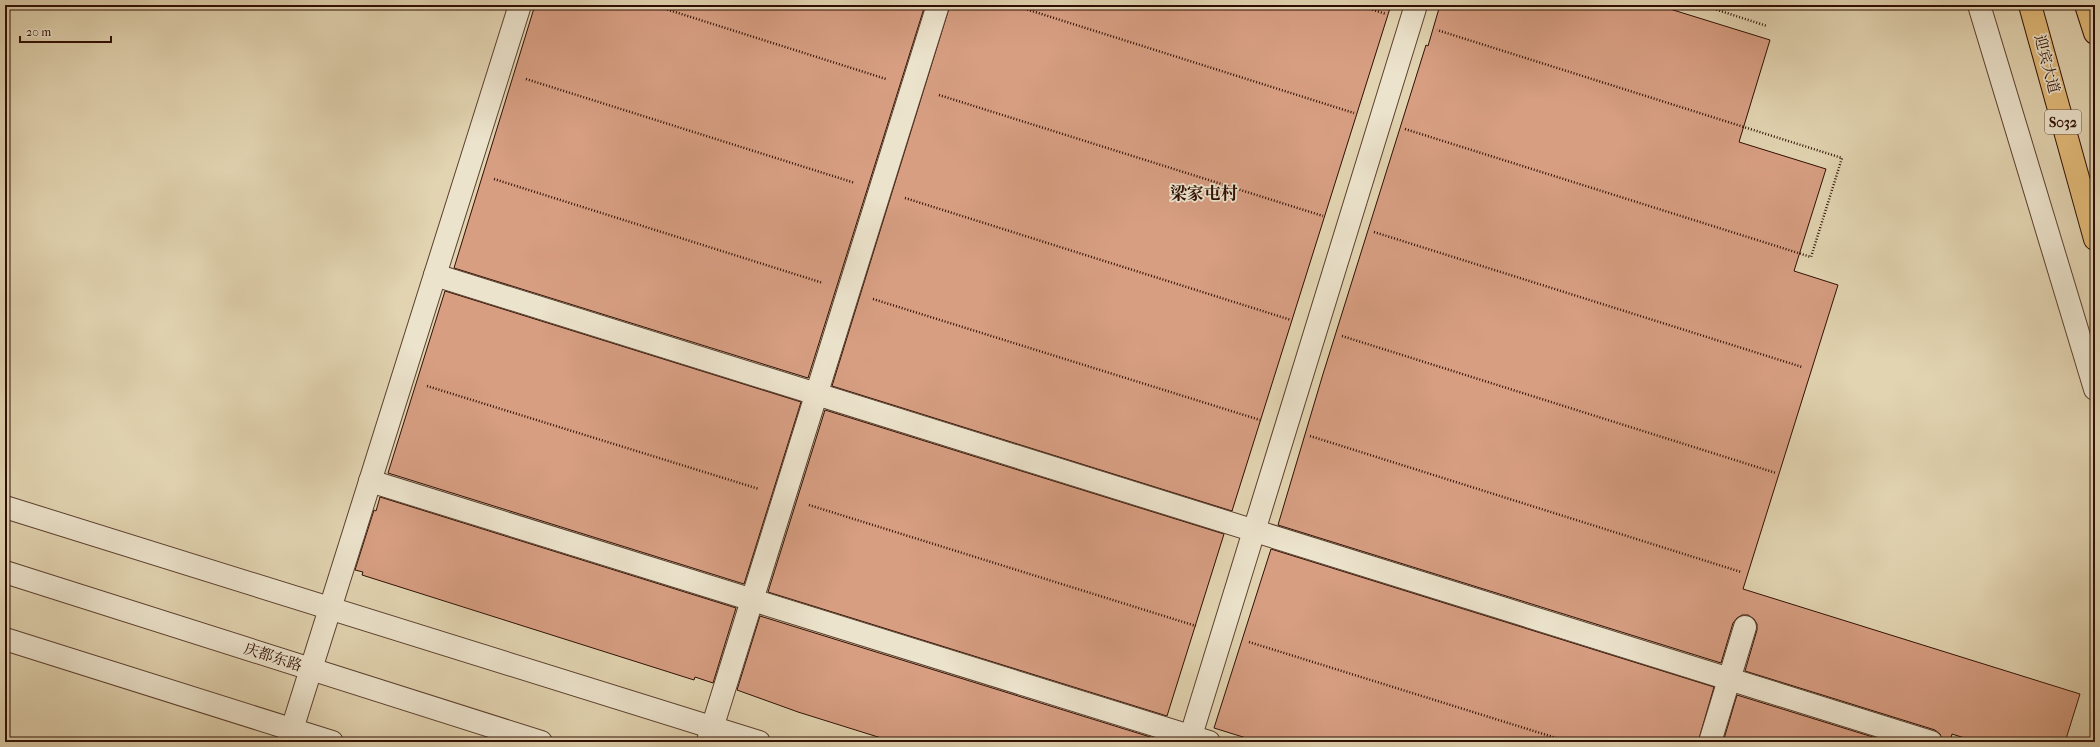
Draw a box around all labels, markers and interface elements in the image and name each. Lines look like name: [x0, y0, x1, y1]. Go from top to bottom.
scale bar: [20, 18, 111, 44]
text: 20 m: [26, 25, 51, 39]
street label: 迎宾大道: [2031, 33, 2063, 95]
road number: S032: [2045, 110, 2081, 134]
district label: 梁家屯村: [1170, 183, 1238, 203]
street label: 庆都东路: [242, 639, 304, 675]

